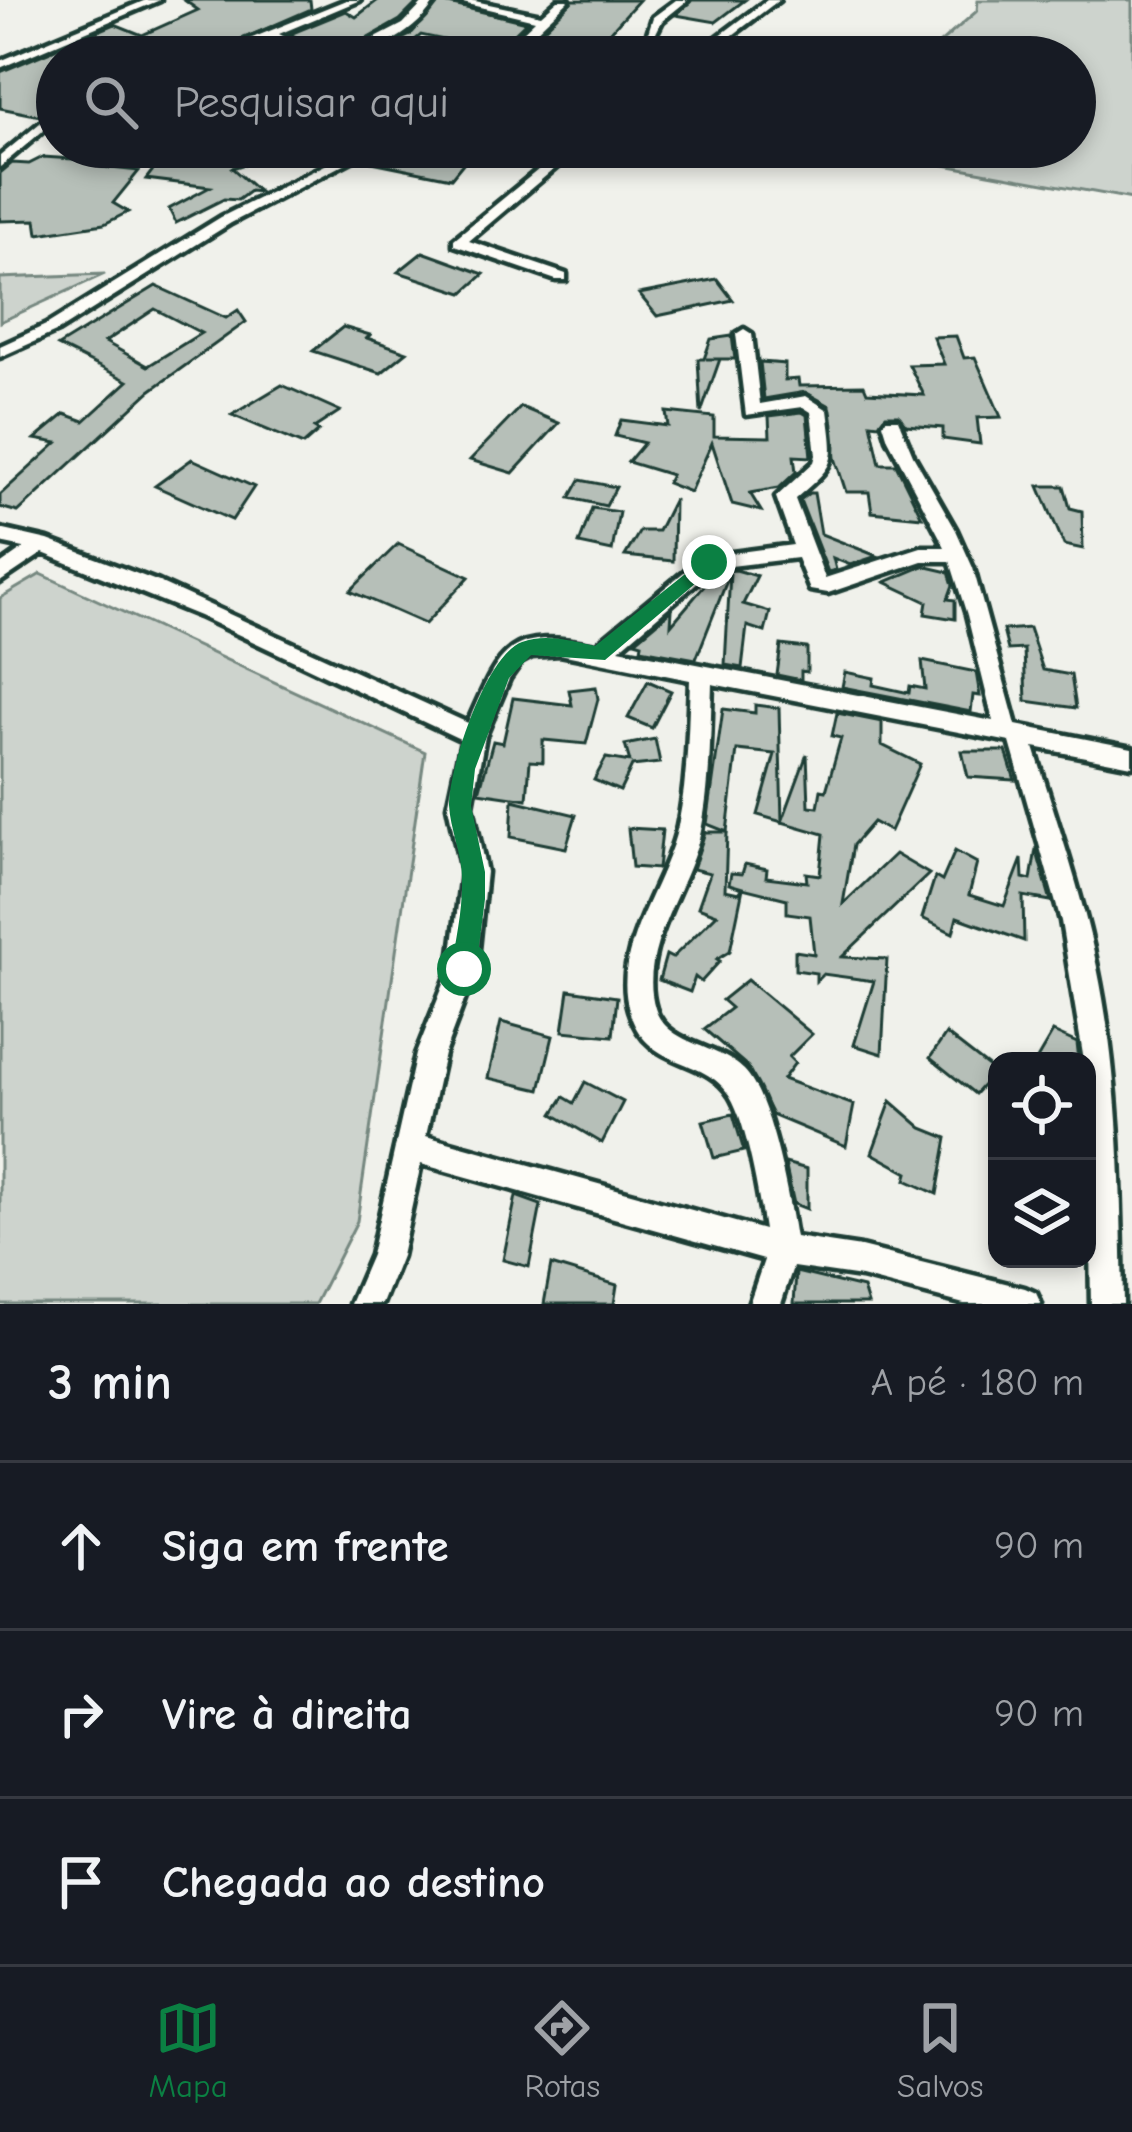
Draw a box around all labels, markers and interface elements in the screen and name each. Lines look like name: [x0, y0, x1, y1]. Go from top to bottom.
search box: [36, 36, 1096, 168]
icon: search: [78, 69, 144, 135]
text: Pesquisar aqui: [174, 76, 449, 128]
route end: [682, 535, 736, 589]
route start: [437, 942, 491, 996]
map controls: [988, 1052, 1096, 1268]
button: locate: [988, 1052, 1096, 1160]
button: layers: [988, 1160, 1096, 1268]
text: 3 min: [48, 1353, 172, 1412]
text: A pé · 180 m: [871, 1360, 1084, 1405]
icon: ahead: [48, 1513, 114, 1579]
text: Siga em frente: [162, 1520, 449, 1572]
text: 90 m: [994, 1523, 1084, 1568]
icon: right: [48, 1681, 114, 1747]
text: Vire à direita: [162, 1688, 412, 1740]
text: 90 m: [994, 1691, 1084, 1736]
icon: arrive: [48, 1849, 114, 1915]
text: Chegada ao destino: [162, 1856, 545, 1908]
tab: Mapa: [148, 1995, 228, 2105]
tab: Rotas: [525, 1995, 600, 2105]
tab: Salvos: [897, 1995, 984, 2105]

